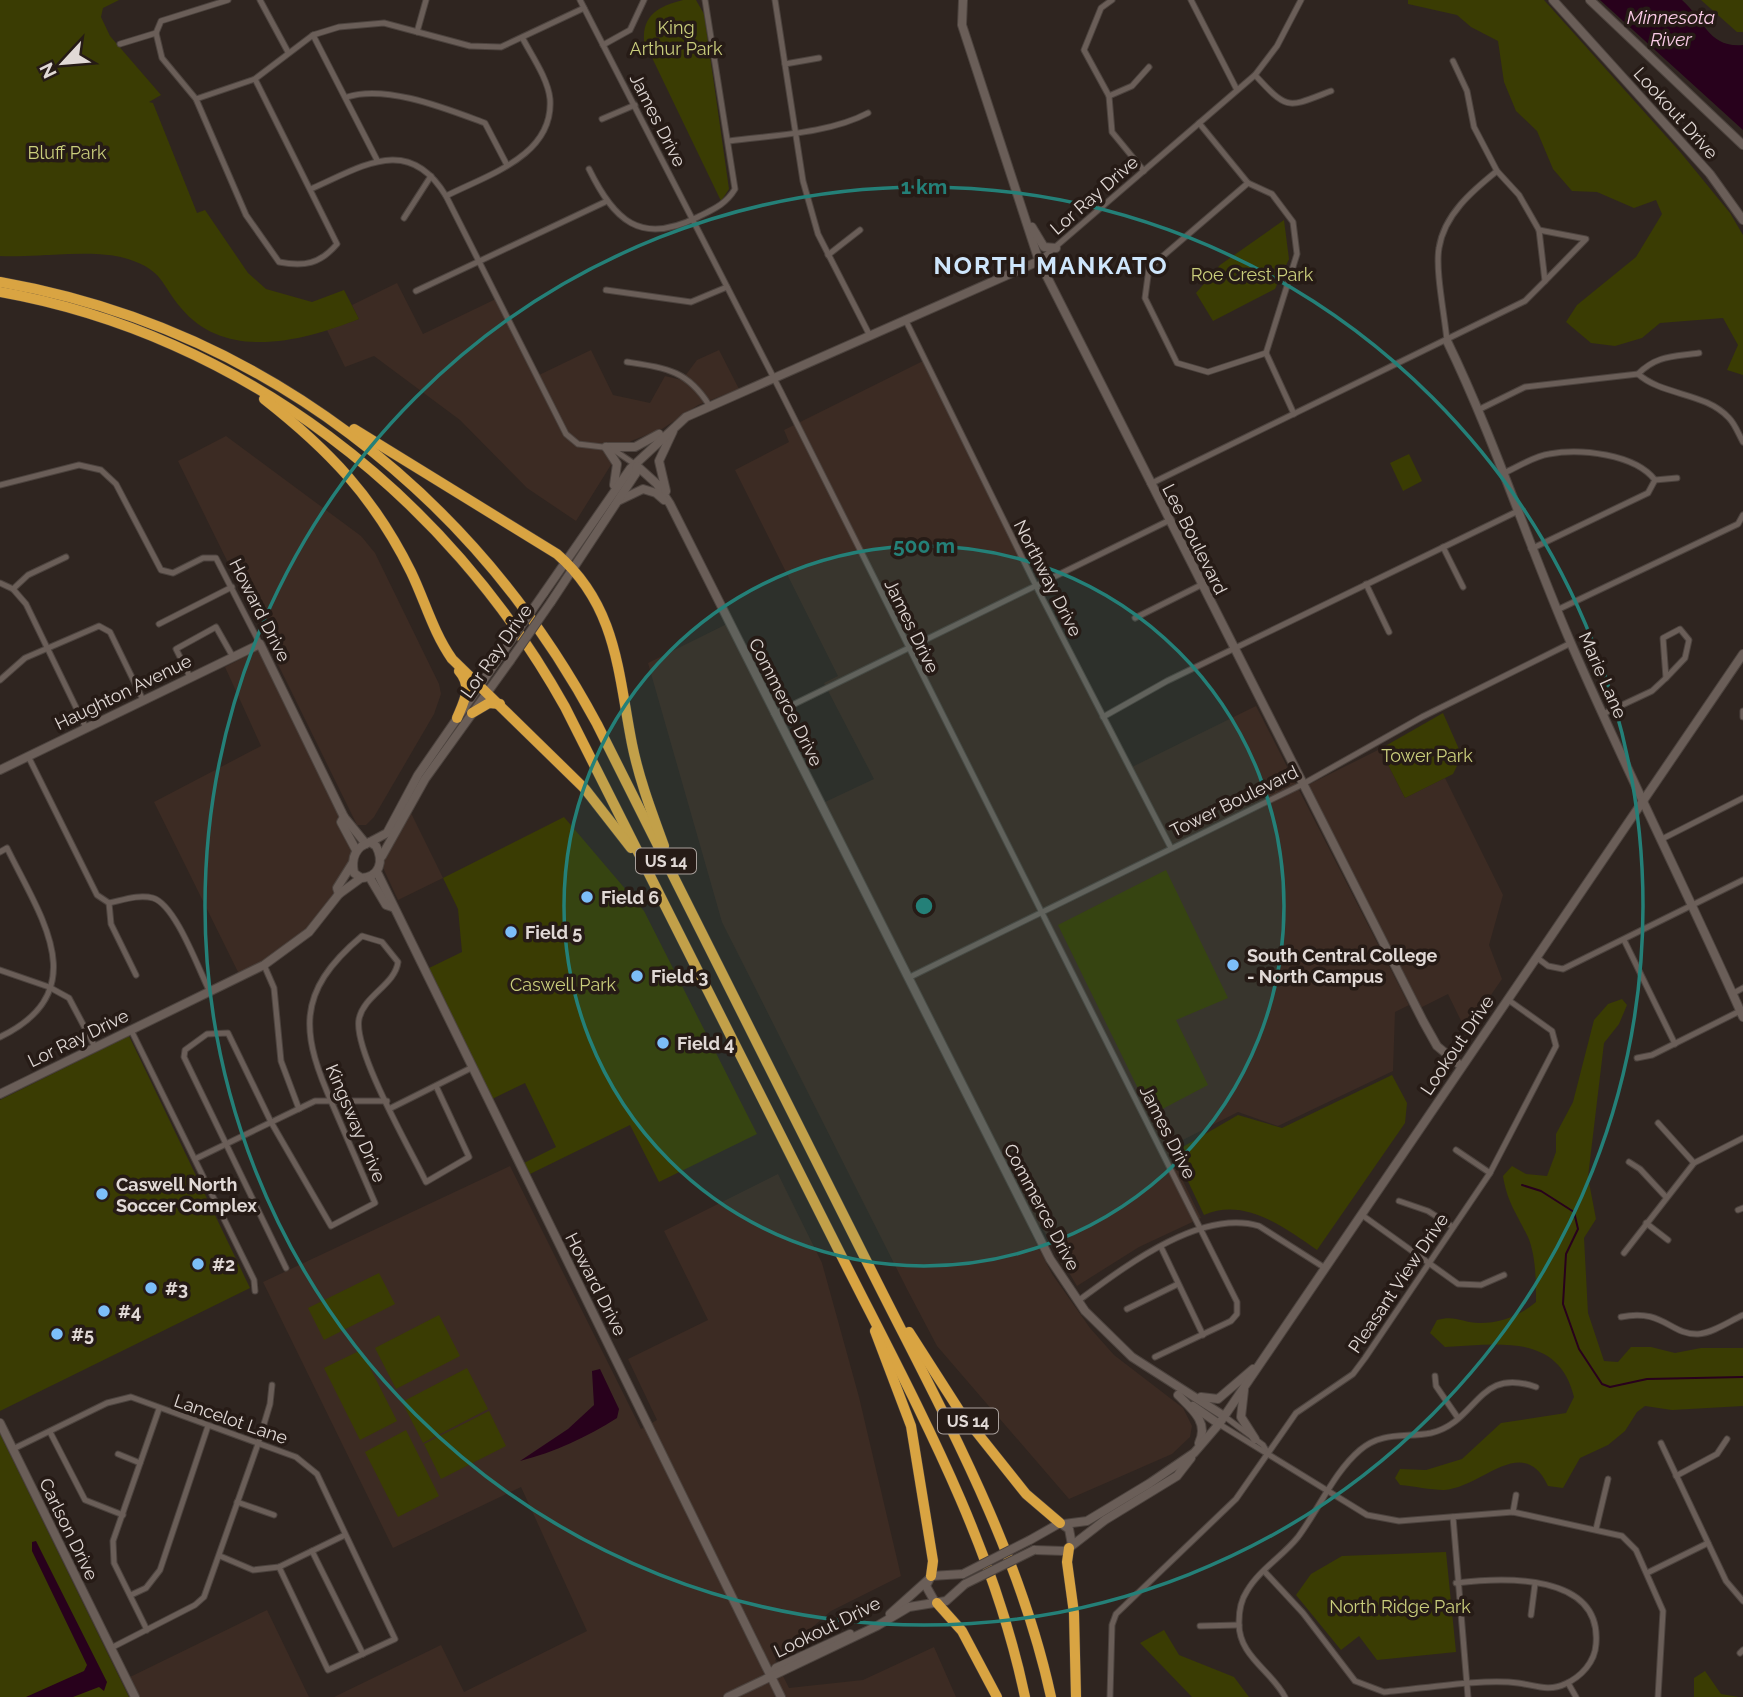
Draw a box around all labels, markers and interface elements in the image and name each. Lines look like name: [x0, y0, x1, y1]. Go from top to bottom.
water label: Minnesota River: [1627, 6, 1715, 50]
park label: King Arthur Park: [630, 17, 723, 59]
north arrow: [28, 28, 98, 98]
text: N: [35, 59, 61, 82]
street label: Lookout Drive: [1629, 63, 1723, 163]
street label: James Drive: [626, 70, 691, 170]
park label: Bluff Park: [27, 142, 107, 163]
street label: Lor Ray Drive: [1046, 151, 1143, 239]
text: 1 km: [901, 174, 947, 199]
district label: NORTH MANKATO: [933, 251, 1169, 280]
park label: Roe Crest Park: [1191, 264, 1314, 285]
street label: Lee Boulevard: [1158, 480, 1232, 598]
street label: Northway Drive: [1010, 516, 1087, 640]
text: 500 m: [893, 533, 955, 558]
street label: Howard Drive: [225, 555, 295, 665]
street label: James Drive: [880, 576, 944, 677]
street label: Lor Ray Drive: [456, 600, 536, 702]
street label: Marie Lane: [1575, 629, 1632, 722]
street label: Commerce Drive: [745, 635, 827, 770]
street label: Haughton Avenue: [51, 650, 195, 734]
park label: Tower Park: [1381, 745, 1473, 766]
street label: Tower Boulevard: [1167, 761, 1301, 841]
road number: US 14: [636, 848, 696, 874]
place label: Field 6: [601, 887, 659, 908]
marker: Field 6: [579, 889, 595, 905]
centre of rings: [912, 894, 936, 918]
place label: Field 5: [525, 922, 582, 943]
marker: Field 5: [503, 924, 519, 940]
place label: South Central College - North Campus: [1247, 945, 1438, 987]
marker: South Central College - North Campus: [1225, 957, 1241, 973]
place label: Field 3: [651, 966, 708, 987]
marker: Field 3: [629, 968, 645, 984]
park label: Caswell Park: [510, 974, 617, 995]
street label: Lookout Drive: [1416, 991, 1498, 1099]
street label: Lor Ray Drive: [24, 1004, 132, 1071]
place label: Field 4: [677, 1033, 735, 1054]
marker: Field 4: [655, 1035, 671, 1051]
street label: Kingsway Drive: [322, 1061, 391, 1186]
street label: James Drive: [1136, 1082, 1201, 1182]
street label: Commerce Drive: [1000, 1140, 1084, 1274]
place label: Caswell North Soccer Complex: [116, 1174, 257, 1216]
marker: Caswell North Soccer Complex: [94, 1186, 110, 1202]
street label: Pleasant View Drive: [1344, 1209, 1453, 1357]
street label: Howard Drive: [561, 1229, 631, 1339]
place label: #2: [212, 1254, 235, 1275]
marker: #2: [190, 1256, 206, 1272]
place label: #3: [165, 1278, 188, 1299]
marker: #3: [143, 1280, 159, 1296]
place label: #4: [118, 1301, 141, 1322]
marker: #4: [96, 1303, 112, 1319]
place label: #5: [71, 1324, 94, 1345]
marker: #5: [49, 1326, 65, 1342]
street label: Lancelot Lane: [172, 1390, 291, 1448]
road number: US 14: [938, 1408, 998, 1434]
street label: Carlson Drive: [35, 1475, 103, 1584]
street label: Lookout Drive: [770, 1592, 884, 1662]
park label: North Ridge Park: [1329, 1596, 1471, 1617]

